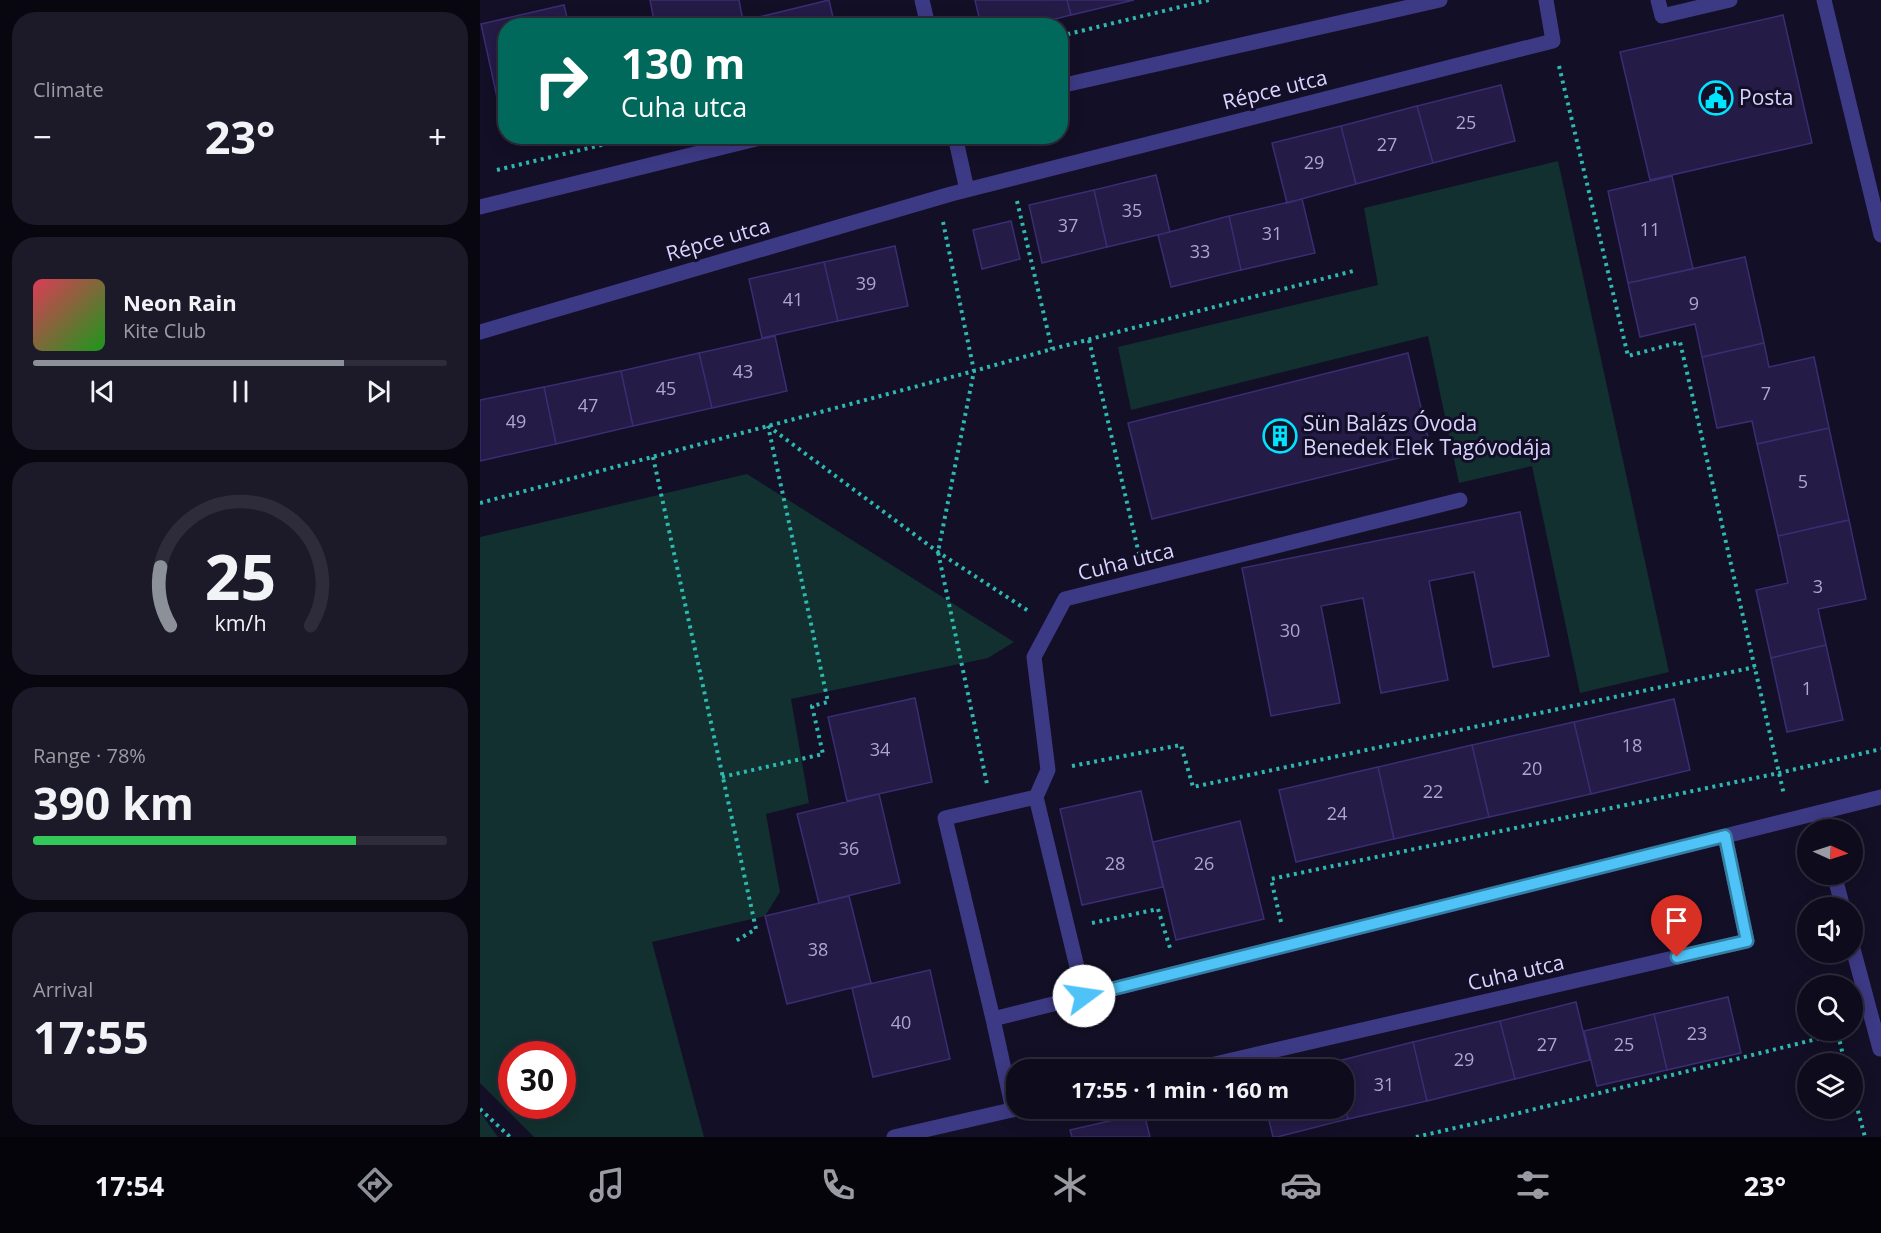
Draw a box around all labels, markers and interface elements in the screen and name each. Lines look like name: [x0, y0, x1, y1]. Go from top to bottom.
text: 130 m: [621, 34, 745, 91]
icon: right: [522, 42, 600, 120]
street label: Répce utca: [1219, 63, 1330, 116]
text: Climate: [33, 76, 104, 103]
public building icon: Posta: [1698, 80, 1734, 116]
place label: Posta: [1739, 83, 1793, 111]
text: Cuha utca: [621, 88, 747, 125]
text: 23°: [205, 106, 275, 167]
house number: 25: [1456, 110, 1476, 134]
text: −: [33, 114, 52, 159]
text: +: [428, 114, 447, 159]
house number: 27: [1377, 132, 1397, 156]
house number: 29: [1304, 150, 1324, 174]
house number: 35: [1122, 198, 1142, 222]
street label: Répce utca: [662, 211, 773, 267]
house number: 37: [1058, 213, 1078, 237]
house number: 11: [1640, 217, 1660, 241]
house number: 31: [1262, 221, 1282, 245]
house number: 33: [1190, 239, 1210, 263]
house number: 39: [856, 271, 876, 295]
text: Neon Rain: [123, 287, 237, 317]
house number: 41: [783, 287, 803, 311]
house number: 9: [1689, 291, 1699, 315]
text: Kite Club: [123, 317, 206, 344]
house number: 43: [733, 359, 753, 383]
icon: previous: [86, 375, 119, 408]
icon: pause: [224, 375, 257, 408]
icon: next: [362, 375, 395, 408]
house number: 45: [656, 376, 676, 400]
house number: 7: [1761, 381, 1771, 405]
house number: 47: [578, 393, 598, 417]
house number: 49: [506, 409, 526, 433]
place label: Sün Balázs Óvoda Benedek Elek Tagóvodája: [1303, 409, 1551, 461]
building icon: Sün Balázs Óvoda Benedek Elek Tagóvodája: [1262, 418, 1298, 454]
house number: 5: [1798, 469, 1808, 493]
text: 25: [204, 533, 276, 618]
street label: Cuha utca: [1075, 536, 1177, 586]
house number: 3: [1813, 574, 1823, 598]
text: km/h: [214, 608, 266, 637]
house number: 30: [1280, 618, 1300, 642]
house number: 1: [1802, 676, 1812, 700]
house number: 18: [1622, 733, 1642, 757]
house number: 34: [870, 737, 890, 761]
text: Range · 78%: [33, 742, 146, 769]
house number: 20: [1522, 756, 1542, 780]
text: 390 km: [33, 772, 194, 833]
house number: 22: [1423, 779, 1443, 803]
house number: 24: [1327, 801, 1347, 825]
north arrow: [1797, 819, 1863, 885]
map controls: [1797, 819, 1863, 1119]
house number: 36: [839, 836, 859, 860]
house number: 28: [1105, 851, 1125, 875]
house number: 26: [1194, 851, 1214, 875]
pin: [1651, 895, 1702, 957]
button: sound: [1797, 897, 1863, 963]
icon: arrive: [1660, 904, 1693, 937]
house number: 38: [808, 937, 828, 961]
street label: Cuha utca: [1465, 947, 1567, 997]
position arrow: [1052, 964, 1116, 1028]
button: search: [1797, 975, 1863, 1041]
text: Arrival: [33, 976, 93, 1003]
text: 17:55: [33, 1006, 149, 1067]
house number: 40: [891, 1010, 911, 1034]
house number: 23: [1687, 1021, 1707, 1045]
house number: 27: [1537, 1032, 1557, 1056]
house number: 25: [1614, 1032, 1634, 1056]
speed limit sign: 30: [498, 1041, 576, 1119]
house number: 29: [1454, 1047, 1474, 1071]
button: layers: [1797, 1053, 1863, 1119]
house number: 31: [1374, 1072, 1394, 1096]
text: 17:55 · 1 min · 160 m: [1071, 1074, 1289, 1104]
icon: directions: [354, 1164, 396, 1206]
icon: music: [586, 1164, 628, 1206]
icon: phone: [817, 1164, 859, 1206]
icon: climate: [1049, 1164, 1091, 1206]
icon: car: [1280, 1164, 1322, 1206]
icon: filters: [1512, 1164, 1554, 1206]
text: 17:54: [95, 1167, 164, 1204]
text: 23°: [1744, 1167, 1786, 1204]

